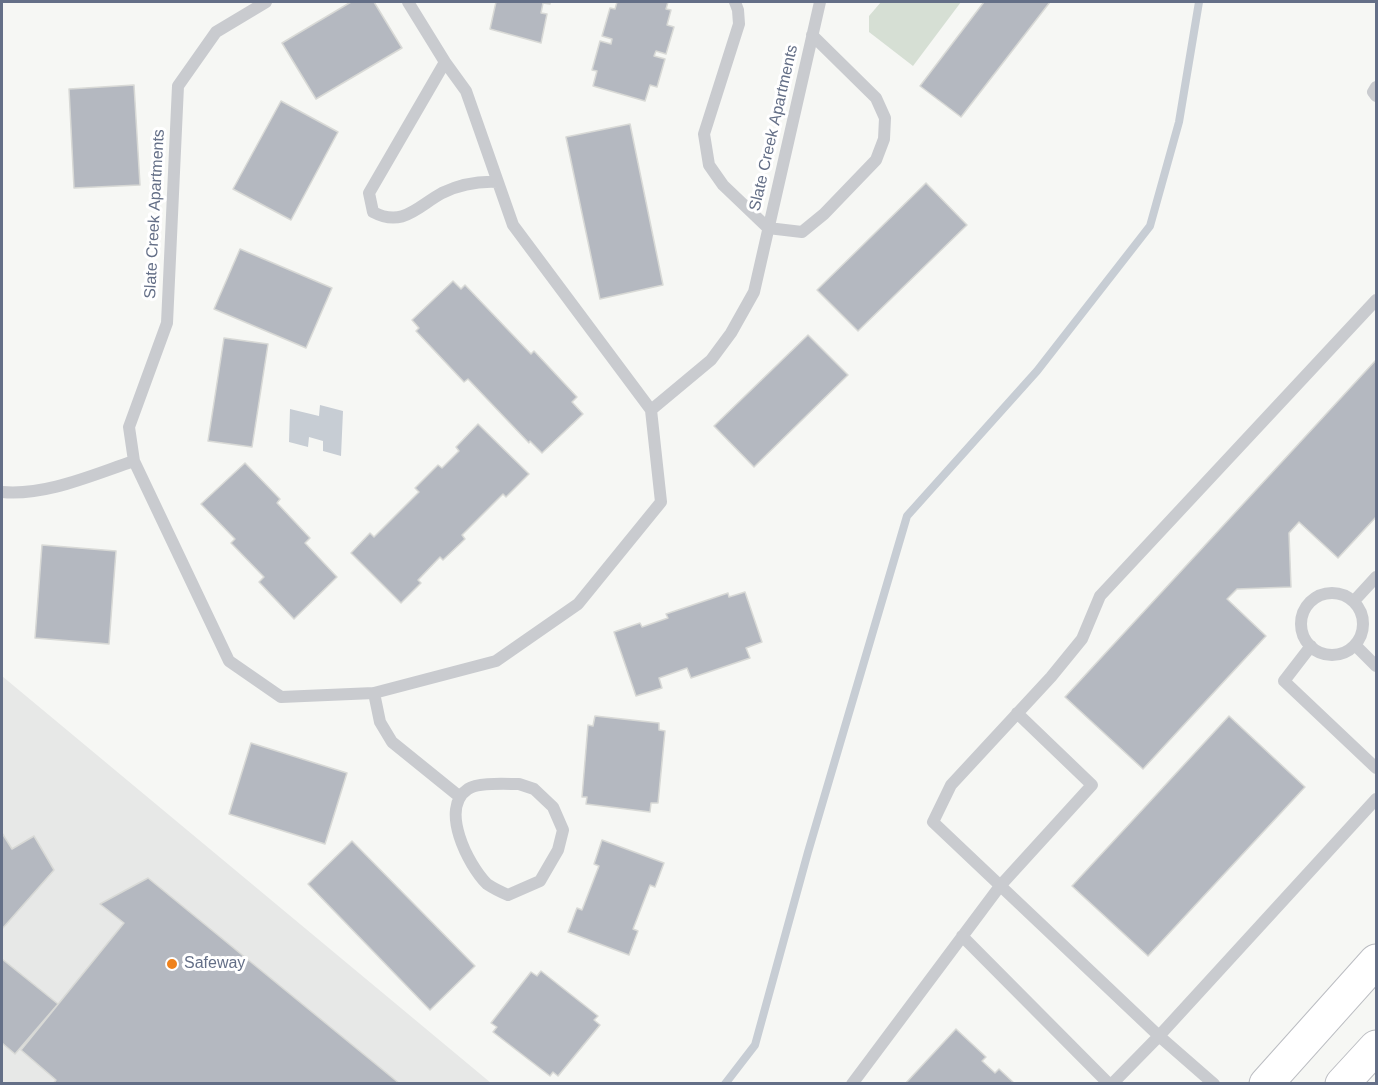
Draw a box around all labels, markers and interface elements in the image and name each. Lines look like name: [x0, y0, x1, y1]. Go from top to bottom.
street label: Slate Creek Apartments: [746, 43, 802, 213]
street label: Slate Creek Apartments: [141, 129, 169, 299]
place label: Safeway: [184, 954, 245, 974]
marker: Safeway: [165, 957, 179, 971]

